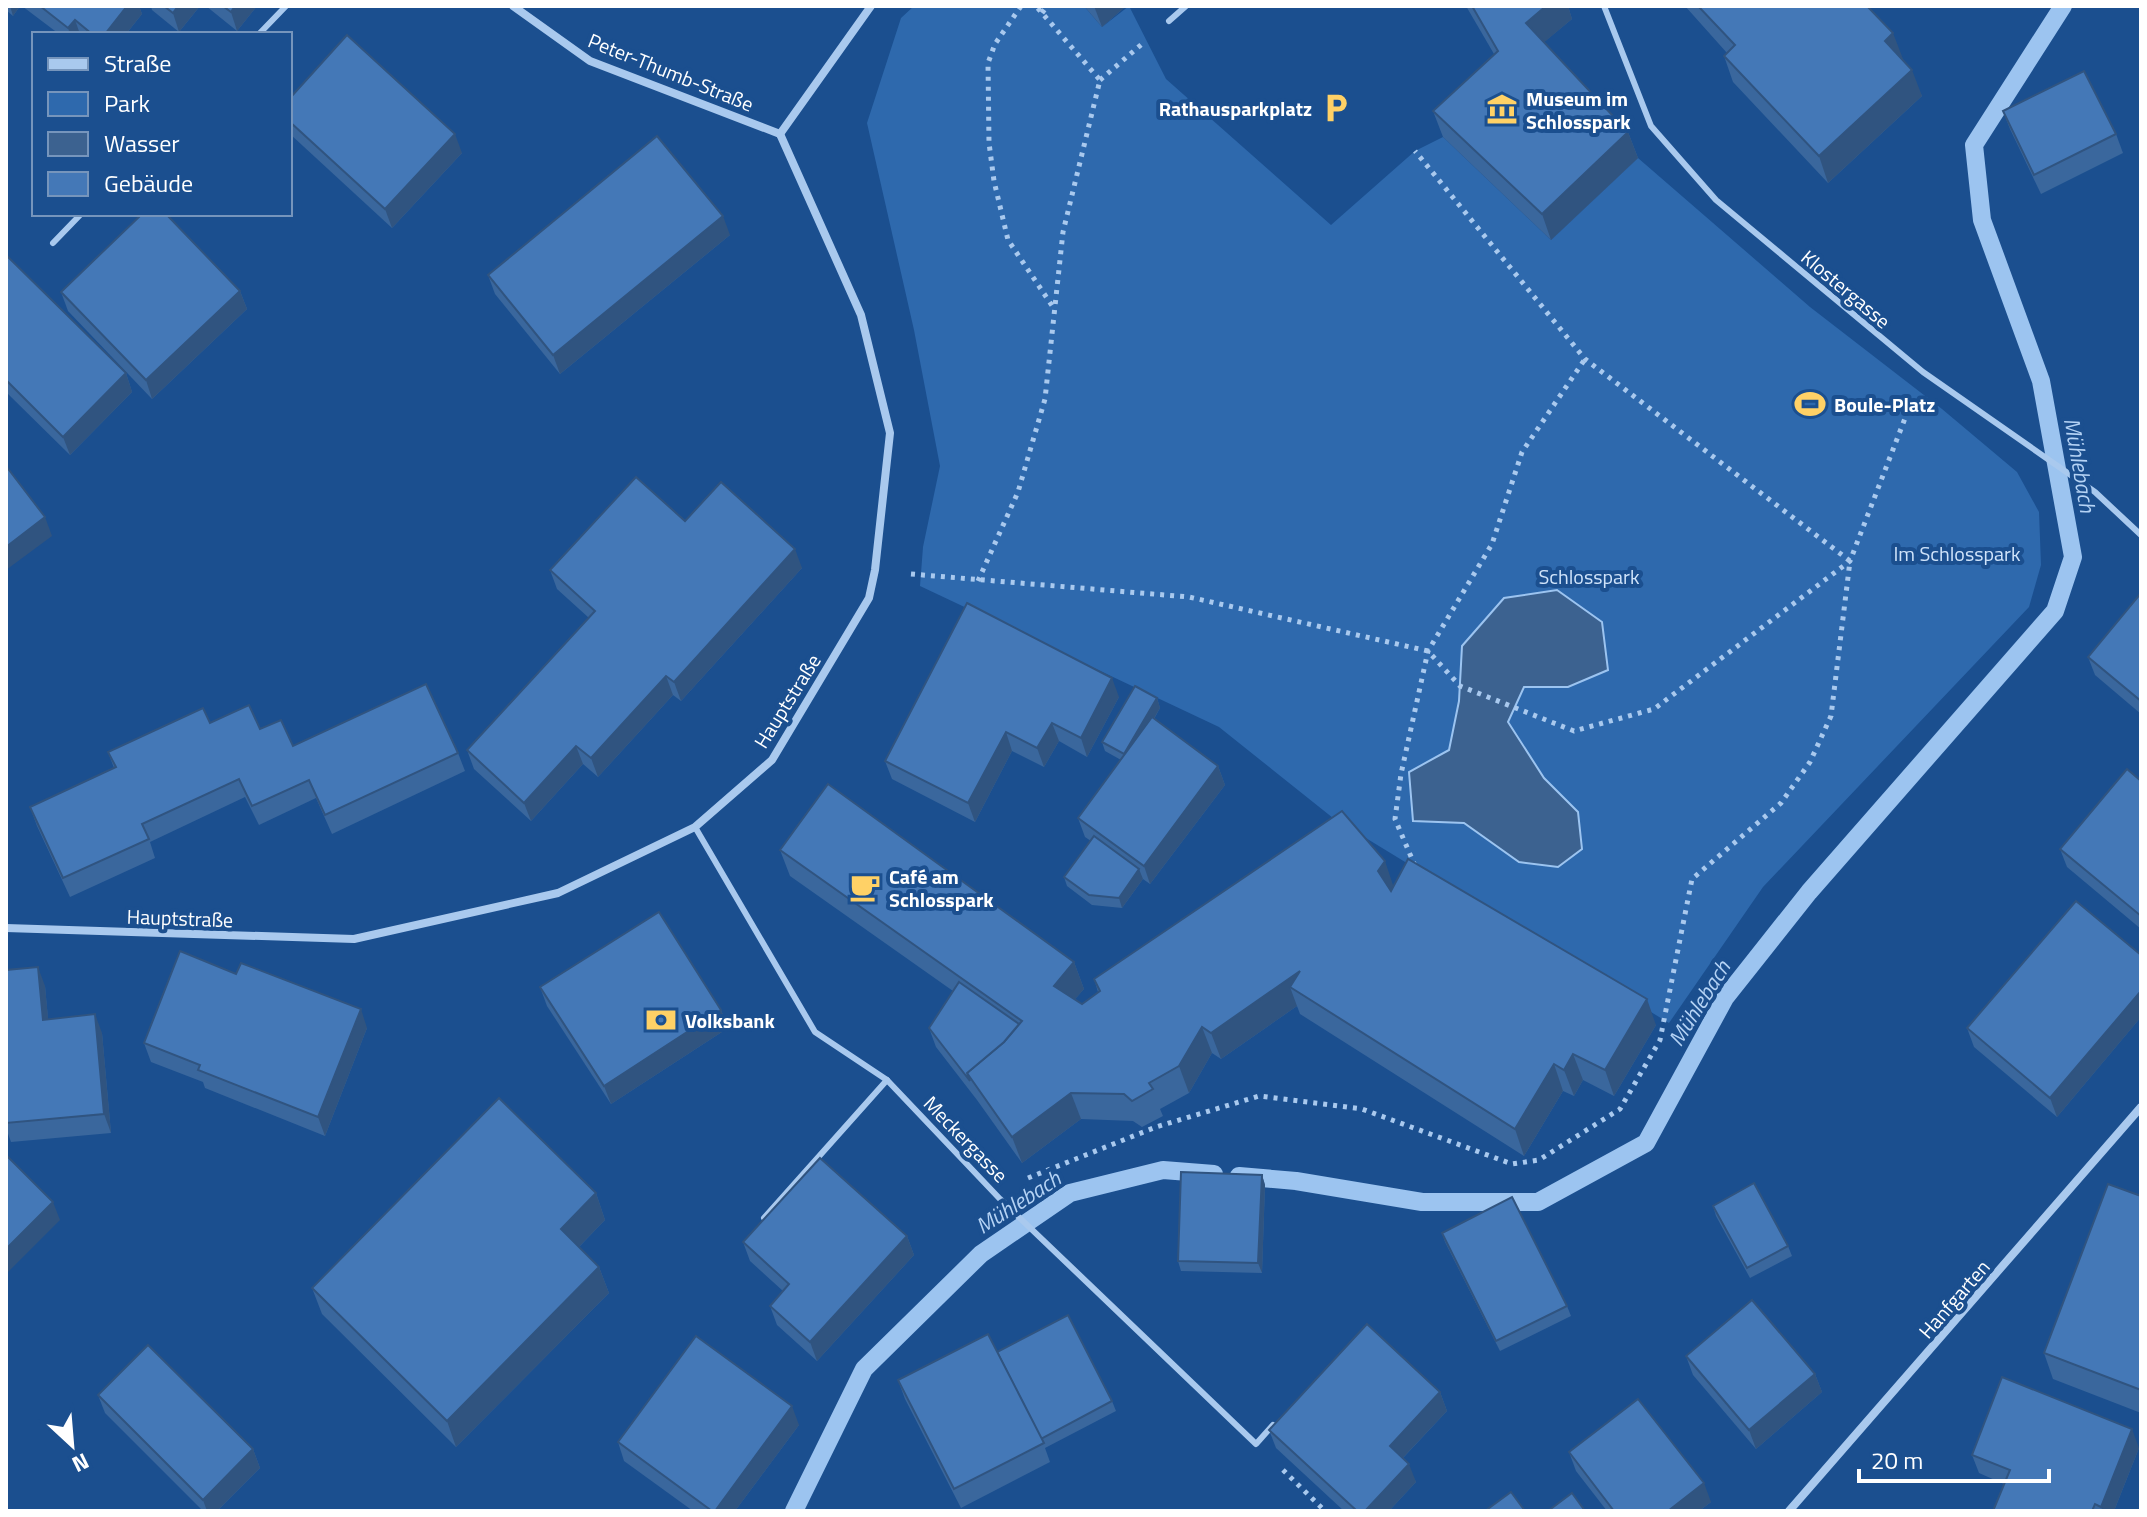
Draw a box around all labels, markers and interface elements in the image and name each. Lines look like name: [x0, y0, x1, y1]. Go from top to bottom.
street label: Peter-Thumb-Straße: [584, 25, 758, 119]
legend: [32, 32, 292, 216]
text: Straße: [104, 45, 171, 81]
place label: Museum im Schlosspark: [1526, 83, 1631, 137]
text: Park: [104, 85, 150, 121]
parking icon: Rathausparkplatz: [1319, 91, 1353, 125]
museum icon: Museum im Schlosspark: [1485, 92, 1519, 126]
place label: Rathausparkplatz: [1159, 93, 1312, 124]
text: Wasser: [104, 125, 180, 161]
text: Gebäude: [104, 165, 193, 201]
street label: Klostergasse: [1794, 242, 1898, 336]
sports icon: Boule-Platz: [1793, 387, 1827, 421]
place label: Boule-Platz: [1834, 389, 1935, 420]
water label: Mühlebach: [2055, 415, 2105, 516]
park label: Im Schlosspark: [1893, 538, 2021, 569]
park label: Schlosspark: [1538, 561, 1640, 592]
street label: Hauptstraße: [746, 648, 828, 754]
place label: Café am Schlosspark: [889, 861, 994, 915]
cafe icon: Café am Schlosspark: [848, 870, 882, 904]
street label: Hauptstraße: [126, 901, 234, 935]
water label: Mühlebach: [1659, 952, 1739, 1053]
bank icon: Volksbank: [644, 1003, 678, 1037]
place label: Volksbank: [685, 1005, 775, 1036]
street label: Meckergasse: [916, 1088, 1016, 1190]
water label: Mühlebach: [969, 1161, 1068, 1242]
street label: Hanfgarten: [1911, 1253, 1997, 1345]
north arrow: [32, 1405, 112, 1485]
scale bar: [1859, 1433, 2049, 1483]
text: 20 m: [1871, 1442, 1923, 1478]
text: N: [66, 1444, 95, 1482]

